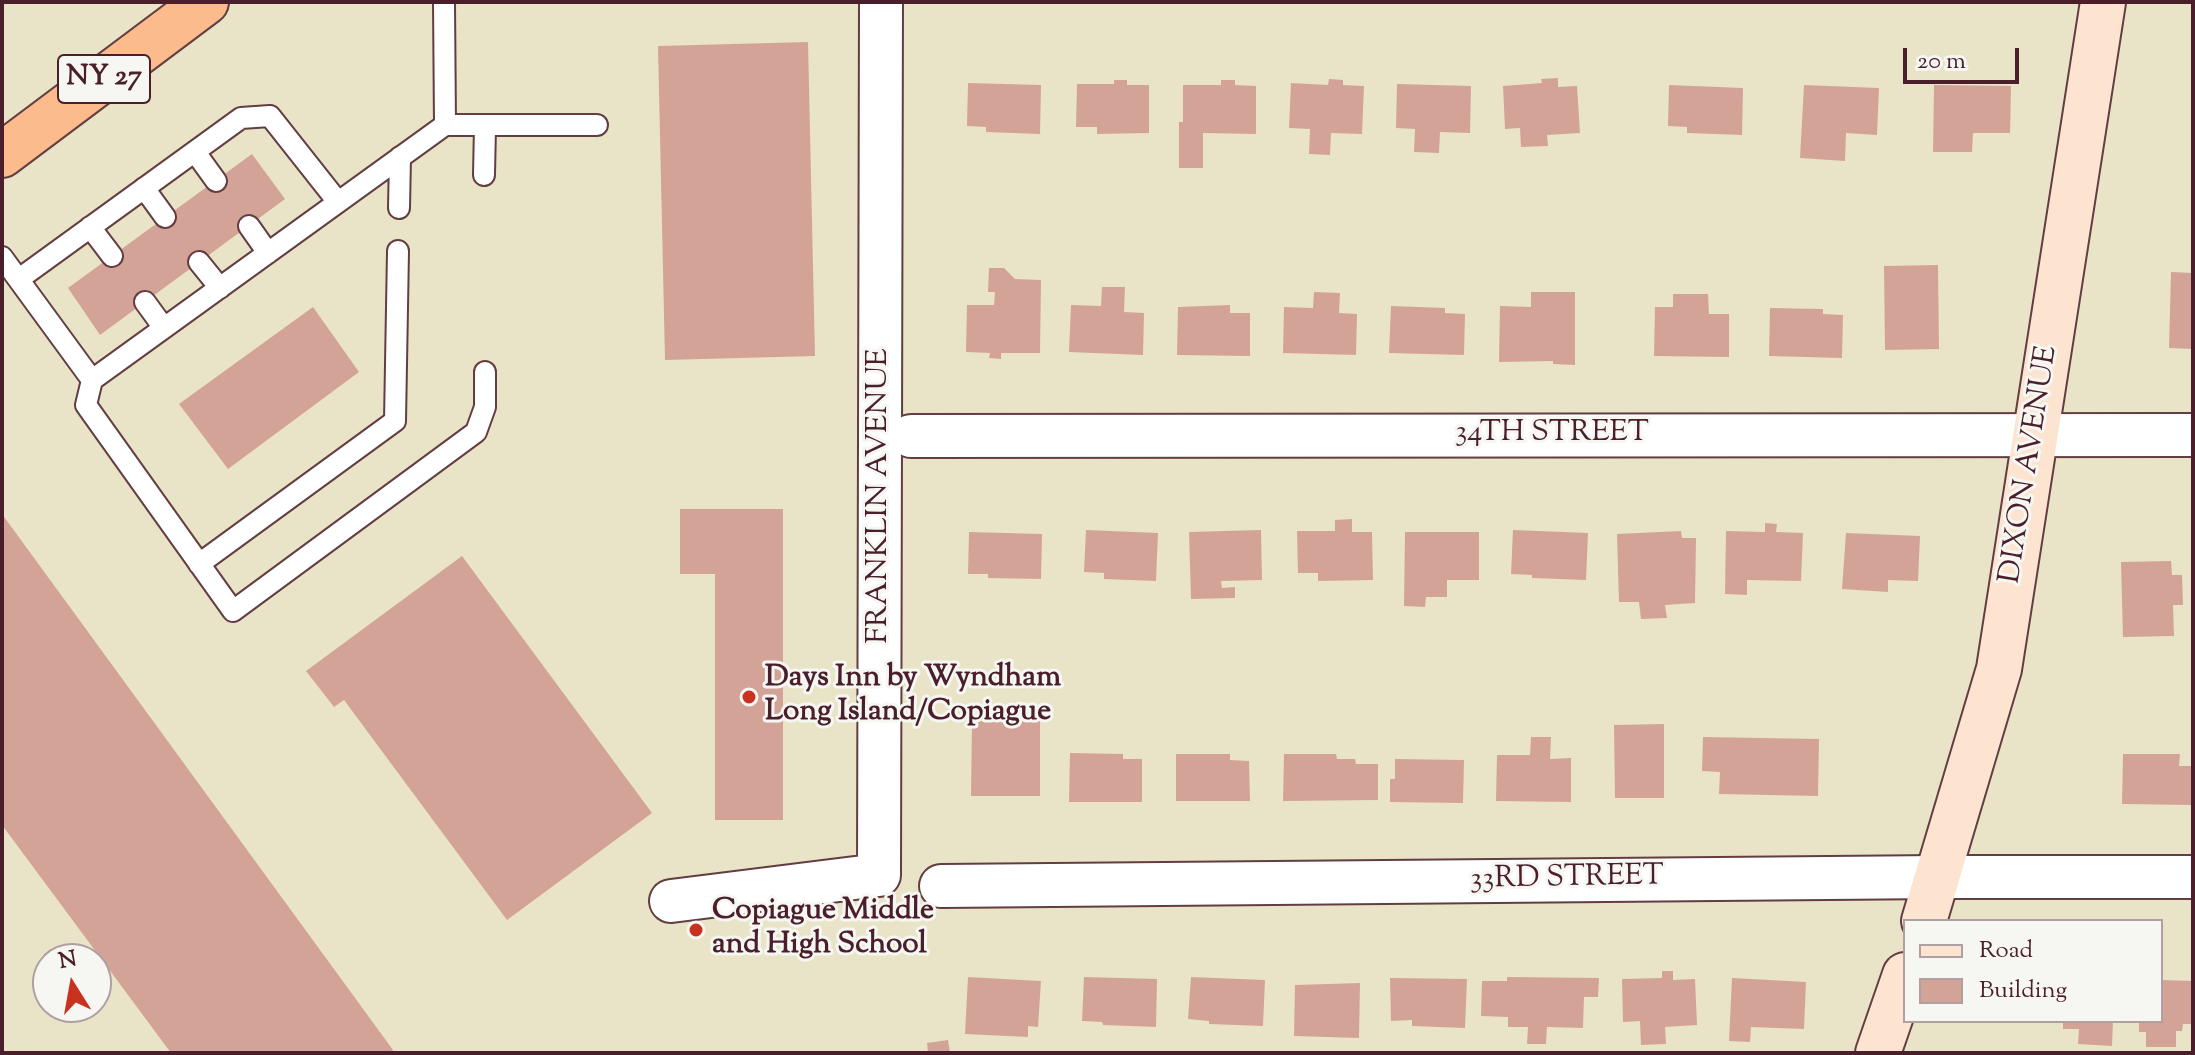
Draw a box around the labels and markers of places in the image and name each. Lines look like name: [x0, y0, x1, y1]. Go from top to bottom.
place label: Days Inn by Wyndham Long Island/Copiague: [765, 662, 1061, 732]
marker: Days Inn by Wyndham Long Island/Copiague: [740, 688, 758, 706]
place label: Copiague Middle and High School: [712, 895, 934, 966]
marker: Copiague Middle and High School: [687, 921, 705, 939]

